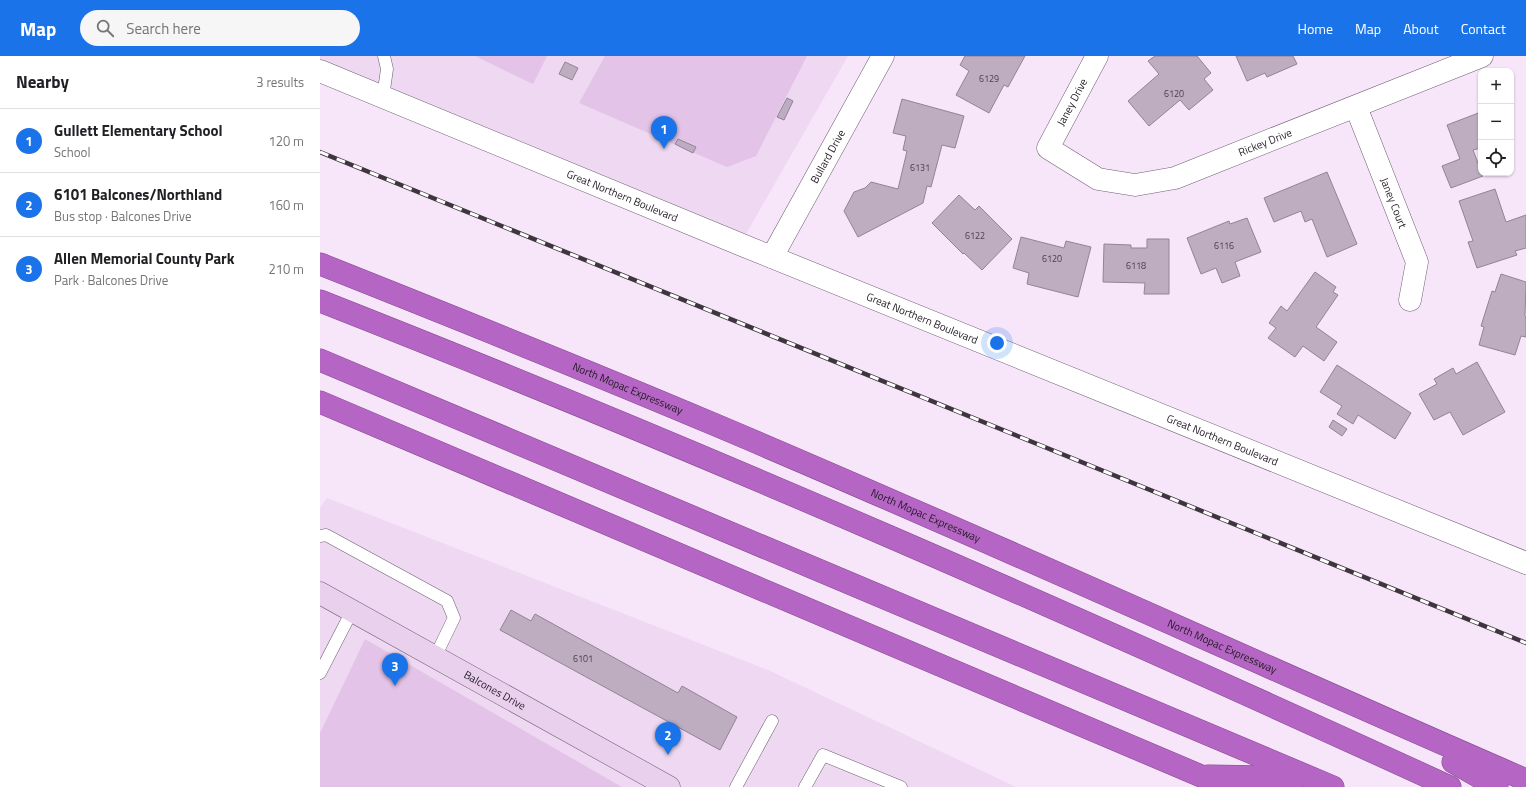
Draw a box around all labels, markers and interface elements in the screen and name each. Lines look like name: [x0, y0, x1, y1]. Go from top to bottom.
search box: [80, 10, 360, 46]
text: Map: [20, 14, 56, 43]
icon: search: [94, 17, 116, 39]
text: Search here: [126, 17, 201, 40]
text: Home: [1298, 18, 1333, 39]
text: Map: [1355, 18, 1381, 39]
text: About: [1403, 18, 1439, 39]
text: Contact: [1461, 18, 1506, 39]
map controls: [1478, 68, 1514, 176]
button: +: [1478, 68, 1514, 104]
text: Nearby: [16, 69, 69, 95]
text: 3 results: [256, 72, 304, 92]
house number: 6129: [979, 72, 999, 85]
street label: Janey Drive: [1053, 75, 1091, 129]
house number: 6120: [1164, 87, 1184, 100]
button: −: [1478, 104, 1514, 140]
pin: 1: [651, 116, 677, 149]
text: Gullett Elementary School: [54, 119, 223, 142]
street label: Rickey Drive: [1236, 124, 1295, 160]
street label: Bullard Drive: [806, 126, 849, 186]
text: 1: [25, 131, 33, 151]
text: 120 m: [268, 131, 304, 151]
button: locate: [1478, 140, 1514, 176]
text: School: [54, 142, 90, 162]
house number: 6131: [910, 161, 930, 174]
street label: Great Northern Boulevard: [564, 166, 681, 226]
street label: Janey Court: [1377, 175, 1411, 231]
text: 6101 Balcones/Northland: [54, 183, 222, 206]
text: 2: [25, 195, 33, 215]
text: 160 m: [268, 195, 304, 215]
text: Bus stop · Balcones Drive: [54, 206, 192, 226]
house number: 6122: [965, 229, 985, 242]
house number: 6116: [1214, 239, 1234, 252]
text: Allen Memorial County Park: [54, 247, 234, 270]
house number: 6120: [1042, 252, 1062, 265]
text: 3: [25, 259, 33, 279]
text: 210 m: [268, 259, 304, 279]
house number: 6118: [1126, 259, 1146, 272]
text: Park · Balcones Drive: [54, 270, 168, 290]
street label: Great Northern Boulevard: [864, 288, 981, 348]
your location: [987, 333, 1007, 353]
street label: North Mopac Expressway: [570, 358, 686, 419]
street label: Great Northern Boulevard: [1164, 410, 1281, 470]
street label: North Mopac Expressway: [868, 484, 984, 547]
street label: North Mopac Expressway: [1165, 615, 1280, 678]
house number: 6101: [573, 652, 593, 665]
pin: 3: [382, 653, 408, 686]
street label: Balcones Drive: [461, 667, 529, 714]
pin: 2: [655, 722, 681, 755]

